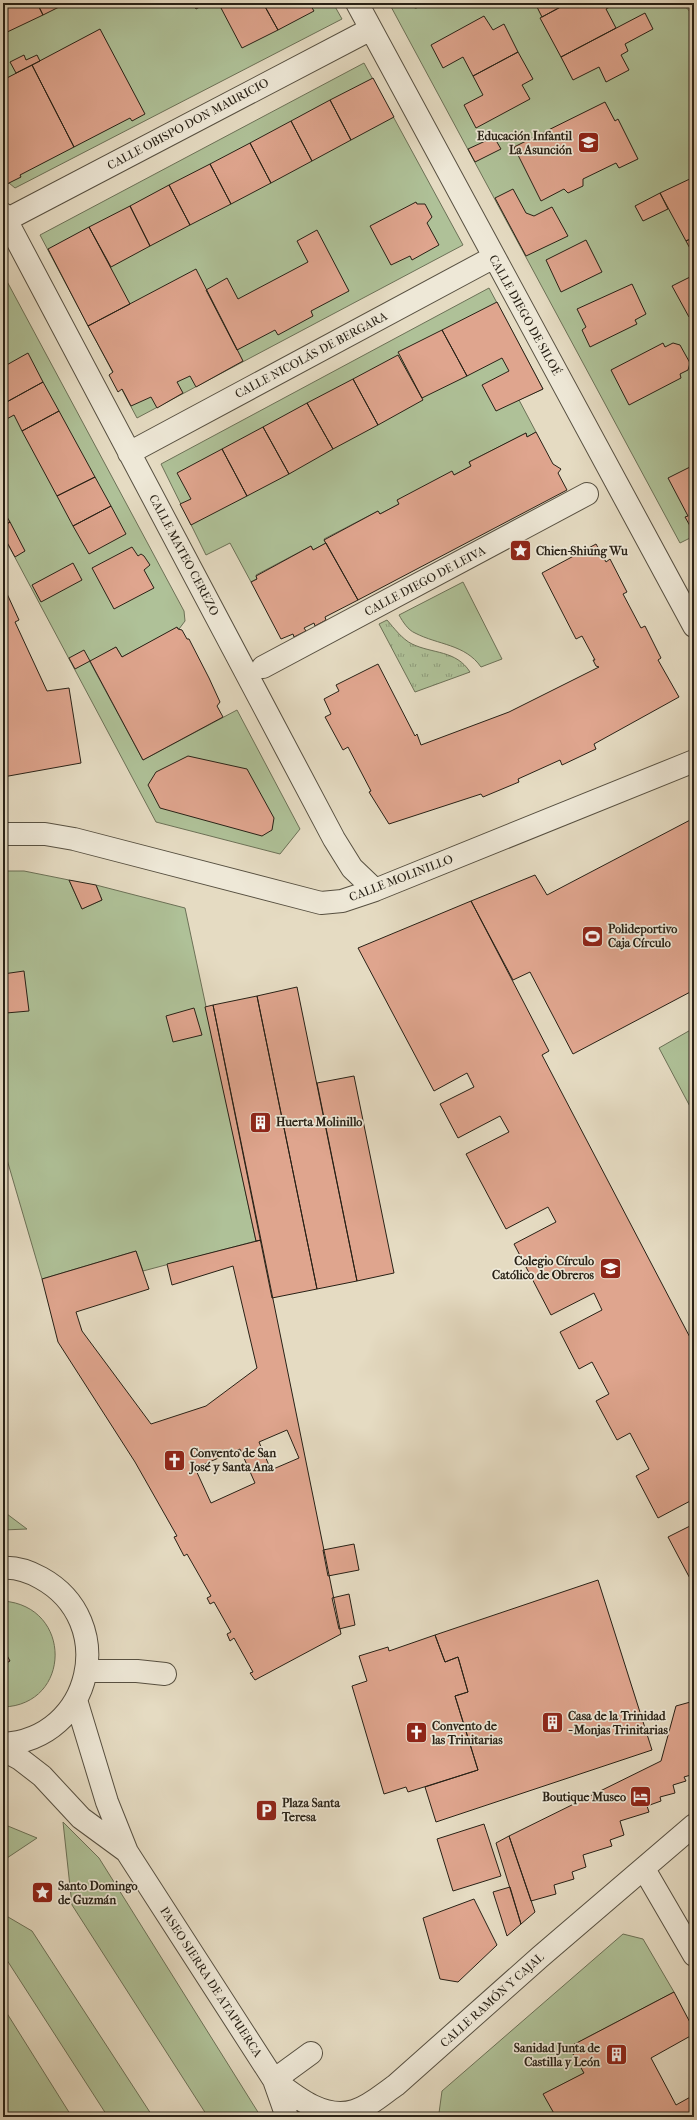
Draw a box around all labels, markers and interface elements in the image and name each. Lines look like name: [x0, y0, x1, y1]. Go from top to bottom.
street label: CALLE OBISPO DON MAURICIO: [105, 75, 271, 173]
place label: Educación Infantil La Asunción: [477, 129, 573, 157]
school or university icon: Educación Infantil La Asunción: [575, 130, 601, 156]
street label: CALLE DIEGO DE SILOÉ: [486, 252, 565, 378]
street label: CALLE NICOLÁS DE BERGARA: [232, 308, 390, 401]
street label: CALLE MATEO CEREZO: [146, 492, 222, 618]
place icon: Chien-Shiung Wu: [508, 538, 534, 564]
street label: CALLE DIEGO DE LEIVA: [362, 543, 488, 619]
place label: Chien-Shiung Wu: [536, 544, 628, 559]
street label: CALLE MOLINILLO: [347, 852, 455, 904]
place label: Polideportivo Caja Círculo: [608, 922, 677, 950]
sports icon: Polideportivo Caja Círculo: [579, 923, 605, 949]
building icon: Huerta Molinillo: [247, 1109, 273, 1135]
place label: Huerta Molinillo: [276, 1115, 362, 1129]
place label: Colegio Círculo Católico de Obreros: [492, 1254, 595, 1282]
school or university icon: Colegio Círculo Católico de Obreros: [597, 1255, 623, 1281]
place label: Convento de San José y Santa Ana: [188, 1446, 277, 1475]
church icon: Convento de San José y Santa Ana: [161, 1447, 187, 1473]
place label: Casa de la Trinidad - Monjas Trinitarias: [568, 1709, 668, 1737]
building icon: Casa de la Trinidad - Monjas Trinitarias: [540, 1710, 566, 1736]
place label: Convento de las Trinitarias: [431, 1719, 503, 1747]
church icon: Convento de las Trinitarias: [403, 1720, 429, 1746]
hotel icon: Boutique Museo: [628, 1784, 654, 1810]
place label: Boutique Museo: [542, 1790, 626, 1805]
place label: Plaza Santa Teresa: [281, 1796, 340, 1824]
parking icon: Plaza Santa Teresa: [253, 1797, 279, 1823]
place label: Santo Domingo de Guzmán: [58, 1879, 138, 1907]
place icon: Santo Domingo de Guzmán: [30, 1880, 56, 1906]
street label: PASEO SIERRA DE ATAPUERCA: [157, 1904, 265, 2060]
street label: CALLE RAMÓN Y CAJAL: [437, 1949, 547, 2050]
place label: Sanidad Junta de Castilla y León: [514, 2041, 601, 2070]
building icon: Sanidad Junta de Castilla y León: [603, 2042, 629, 2068]

